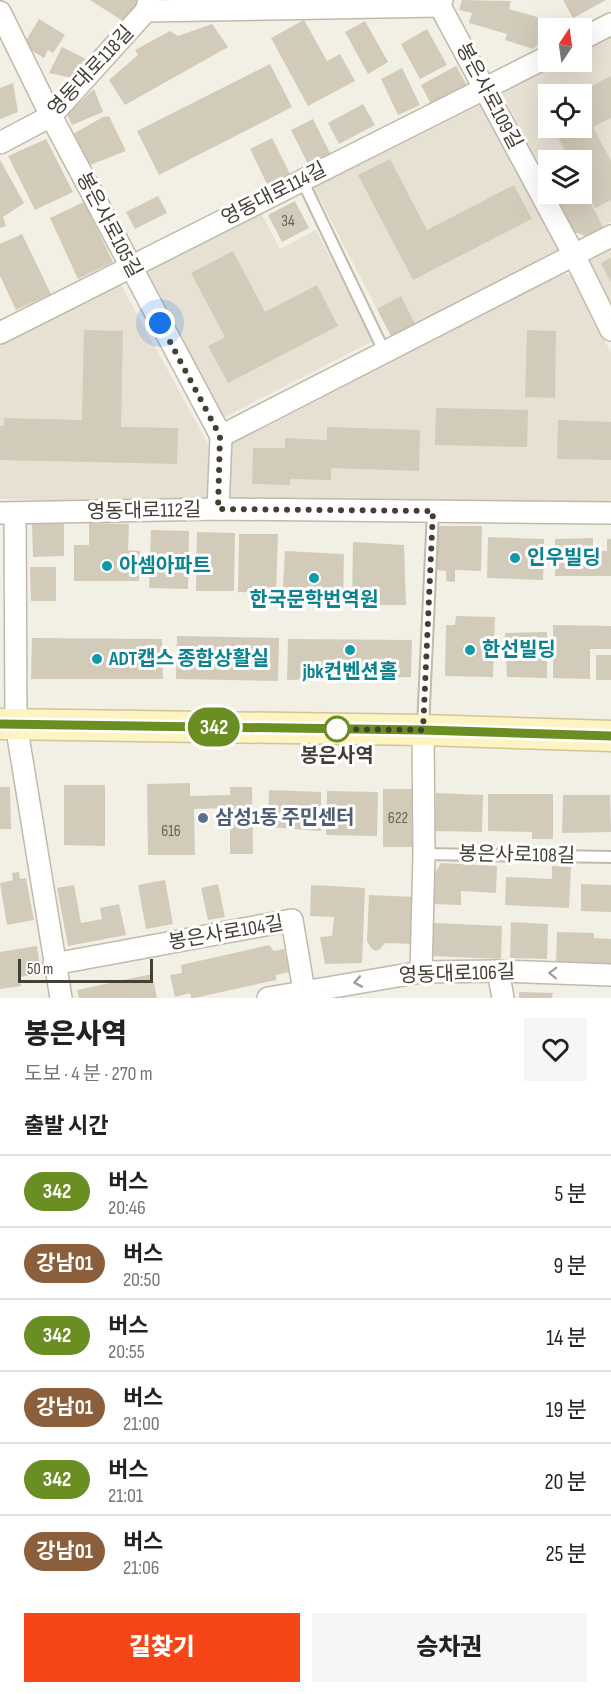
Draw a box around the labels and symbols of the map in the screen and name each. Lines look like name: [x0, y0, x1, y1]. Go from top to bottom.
north arrow: [538, 18, 592, 72]
street label: 영동대로118길: [43, 21, 139, 121]
street label: 봉은사로109길: [451, 39, 527, 153]
street label: 영동대로114길: [218, 157, 330, 231]
street label: 봉은사로105길: [71, 168, 147, 282]
house number: 34: [281, 212, 295, 231]
your location: [145, 308, 175, 338]
street label: 영동대로112길: [87, 498, 201, 524]
place label: 인우빌딩: [527, 546, 601, 570]
marker: 인우빌딩: [508, 551, 522, 565]
place label: 아셈아파트: [119, 554, 211, 578]
marker: 아셈아파트: [100, 559, 114, 573]
marker: 한국문학번역원: [307, 571, 321, 585]
place label: 한국문학번역원: [250, 588, 378, 612]
place label: 한선빌딩: [482, 638, 556, 662]
marker: jbk컨벤션홀: [343, 643, 357, 657]
marker: 한선빌딩: [463, 643, 477, 657]
place label: ADT캡스 종합상활실: [108, 647, 269, 671]
marker: ADT캡스 종합상활실: [90, 652, 104, 666]
place label: jbk컨벤션홀: [302, 660, 397, 684]
line badge: 342: [180, 708, 248, 746]
marker: 봉은사역: [324, 716, 350, 742]
place label: 봉은사역: [300, 744, 374, 768]
place label: 삼성1동 주민센터: [215, 806, 355, 830]
house number: 622: [388, 809, 408, 828]
marker: 삼성1동 주민센터: [196, 811, 210, 825]
house number: 616: [161, 822, 181, 841]
street label: 봉은사로108길: [458, 842, 576, 868]
street label: 봉은사로104길: [167, 911, 285, 955]
scale bar: [18, 956, 153, 983]
street label: 영동대로106길: [398, 960, 516, 988]
one-way arrow: [548, 967, 557, 979]
one-way arrow: [354, 975, 364, 988]

